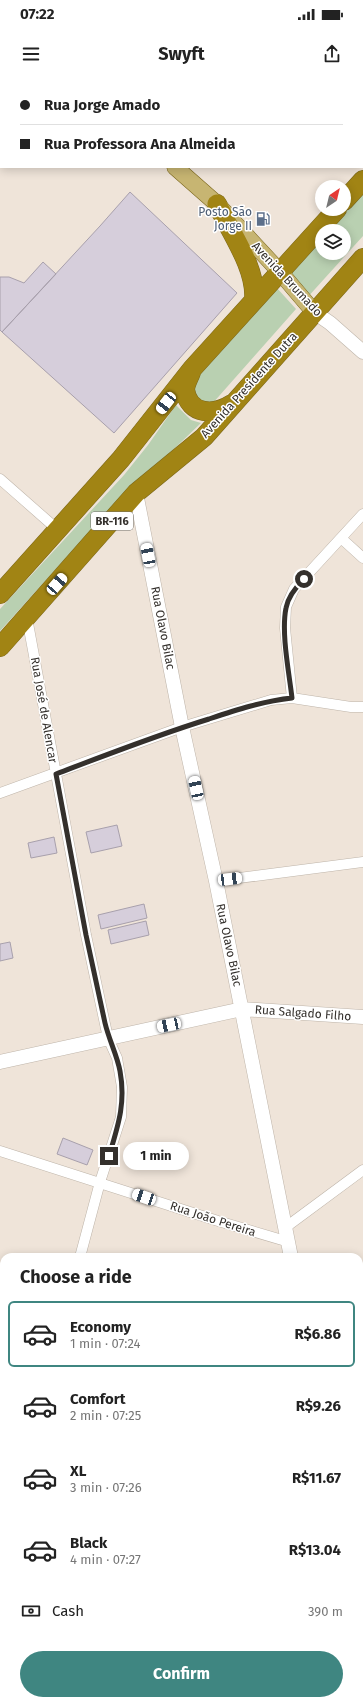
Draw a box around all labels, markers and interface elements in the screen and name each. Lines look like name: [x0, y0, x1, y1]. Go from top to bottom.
text: 07:22: [20, 5, 55, 23]
icon: menu: [20, 43, 42, 65]
text: Swyft: [158, 43, 205, 65]
icon: share: [321, 43, 343, 65]
text: Rua Jorge Amado: [44, 96, 160, 114]
text: Rua Professora Ana Almeida: [44, 135, 236, 153]
north arrow: [315, 180, 351, 216]
map controls: [315, 180, 351, 260]
place label: Posto São Jorge II: [198, 205, 252, 233]
fuel station icon: Posto São Jorge II: [255, 211, 271, 227]
button: layers: [315, 224, 351, 260]
street label: Avenida Brumado: [249, 239, 325, 319]
street label: Avenida Presidente Dutra: [198, 329, 300, 441]
car: [154, 390, 178, 416]
road number: BR-116: [91, 512, 133, 530]
car: [140, 542, 156, 568]
route start: [295, 570, 313, 588]
car: [45, 571, 69, 597]
street label: Rua Olavo Bilac: [148, 585, 178, 671]
street label: Rua José de Alencar: [28, 656, 60, 765]
car: [188, 775, 204, 801]
car: [217, 872, 243, 886]
street label: Rua Olavo Bilac: [213, 902, 245, 988]
street label: Rua Salgado Filho: [254, 1003, 352, 1023]
car: [156, 1017, 182, 1033]
callout: 1 min: [123, 1142, 189, 1170]
route end: [100, 1147, 118, 1165]
text: 1 min: [140, 1148, 172, 1163]
car: [131, 1187, 157, 1207]
street label: Rua João Pereira: [168, 1199, 258, 1239]
text: Choose a ride: [20, 1266, 132, 1288]
icon: car: [22, 1316, 58, 1352]
text: Economy: [70, 1318, 131, 1336]
text: R$6.86: [294, 1325, 341, 1343]
text: 1 min · 07:24: [70, 1336, 140, 1351]
icon: car: [22, 1388, 58, 1424]
text: Comfort: [70, 1390, 126, 1408]
text: R$9.26: [296, 1397, 341, 1415]
text: 2 min · 07:25: [70, 1408, 141, 1423]
icon: car: [22, 1460, 58, 1496]
text: XL: [70, 1462, 86, 1480]
text: R$11.67: [292, 1469, 341, 1487]
text: 3 min · 07:26: [70, 1480, 142, 1495]
icon: car: [22, 1532, 58, 1568]
text: Black: [70, 1534, 107, 1552]
text: R$13.04: [289, 1541, 341, 1559]
text: 4 min · 07:27: [70, 1552, 141, 1567]
icon: cash: [20, 1600, 42, 1622]
text: Cash: [52, 1602, 84, 1620]
text: 390 m: [308, 1604, 343, 1619]
button: Confirm: [20, 1651, 343, 1697]

